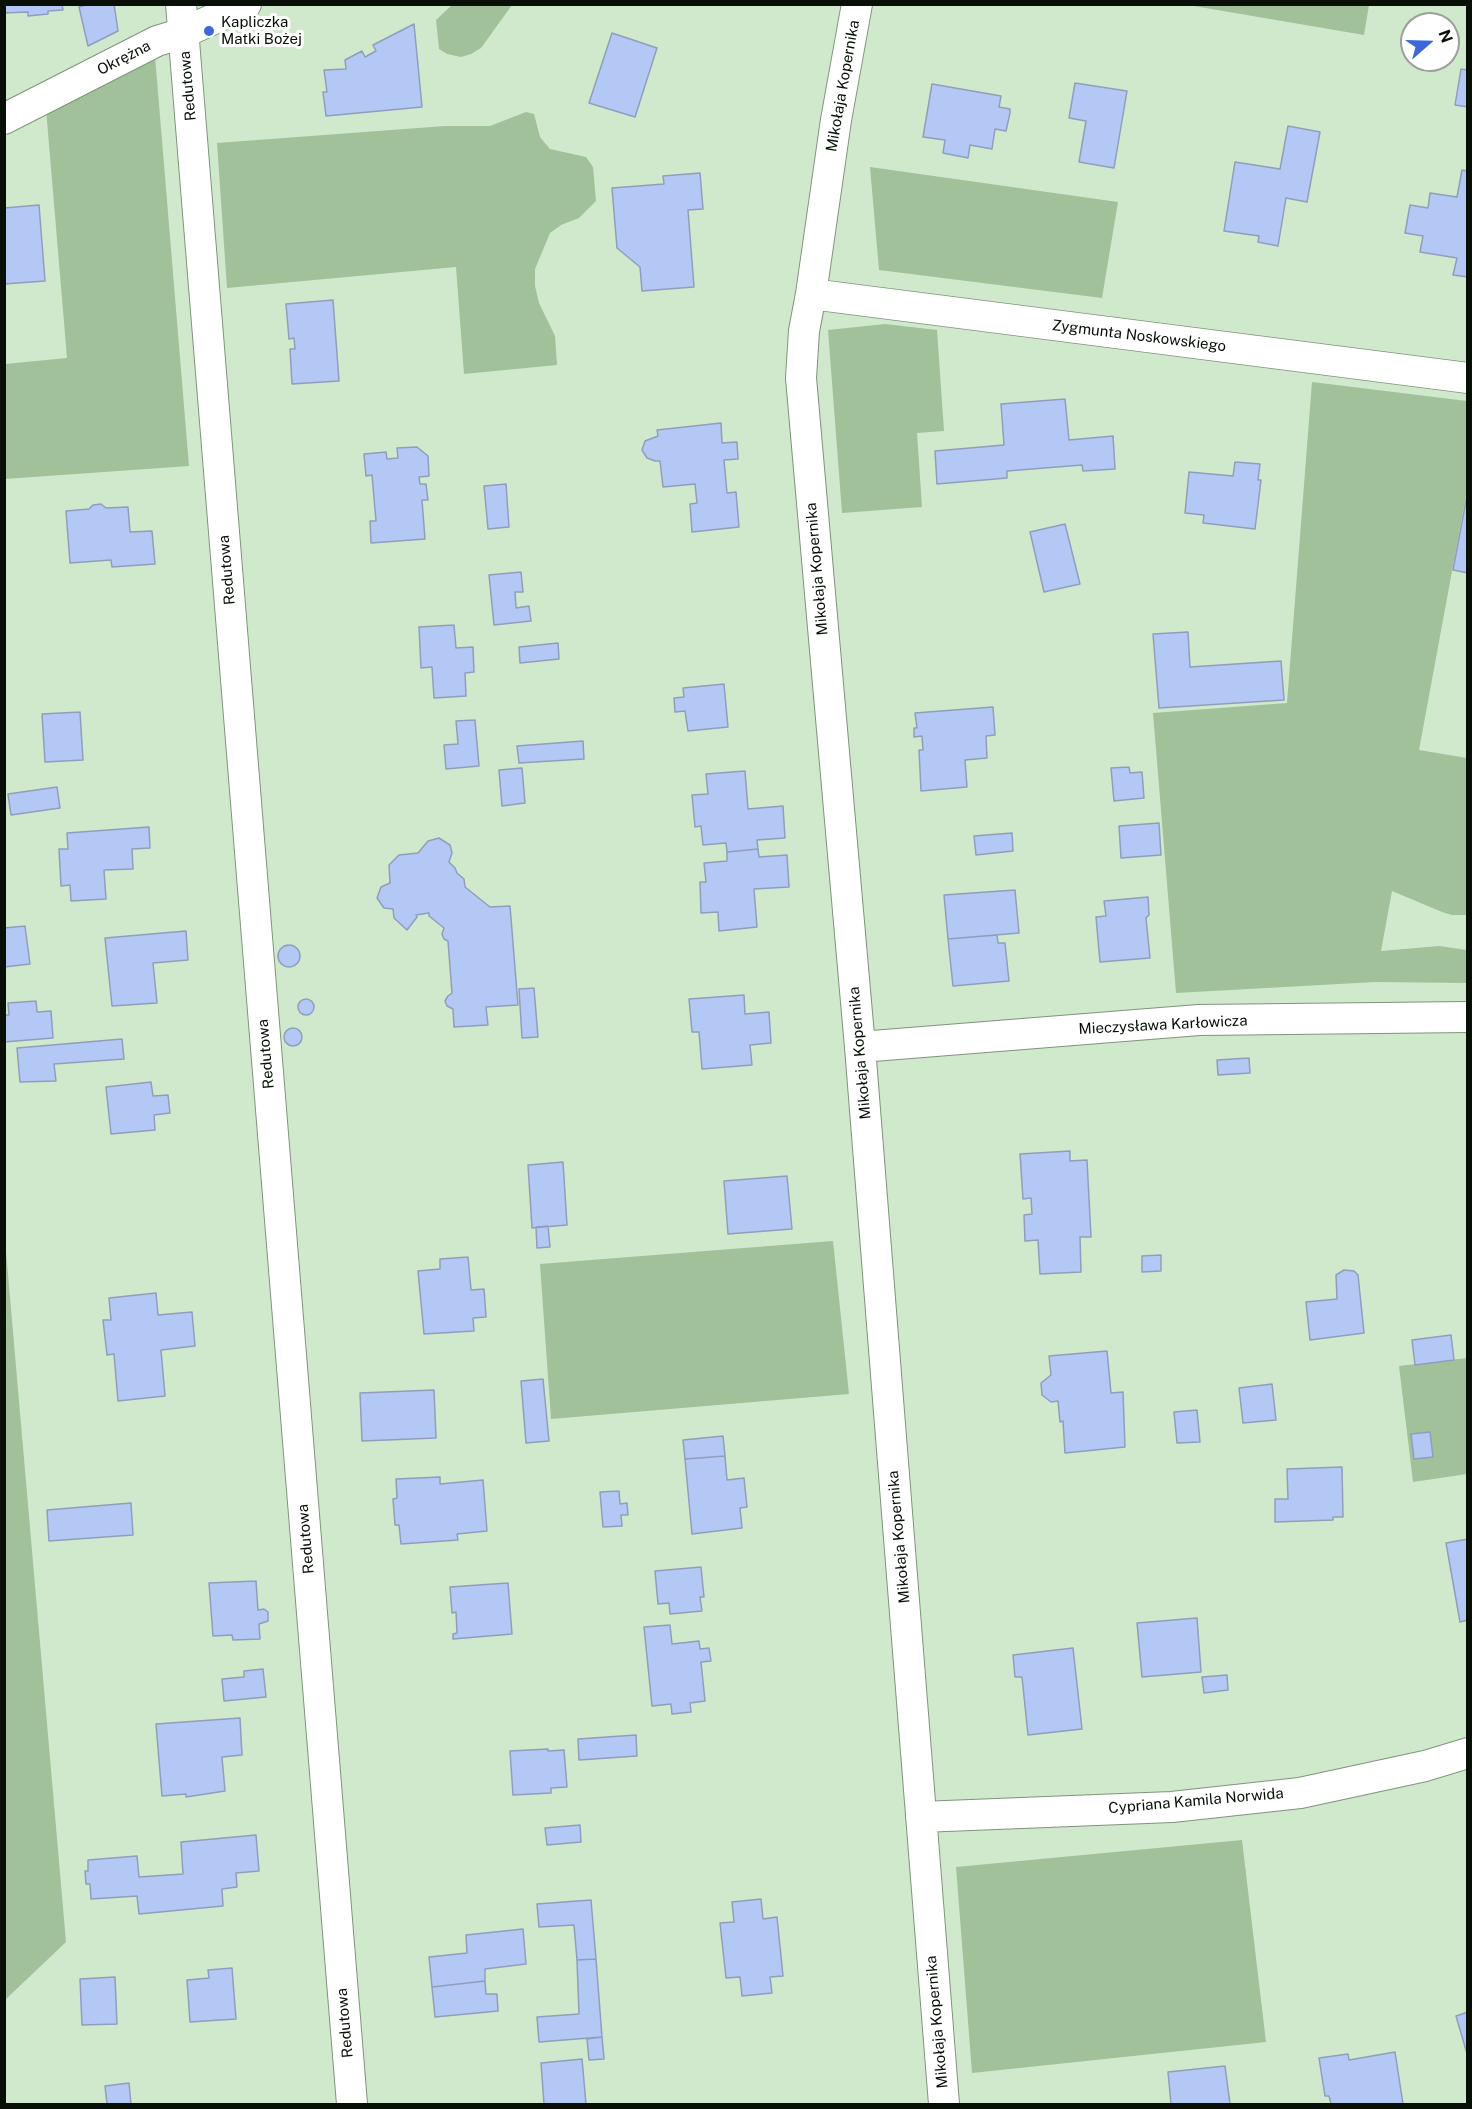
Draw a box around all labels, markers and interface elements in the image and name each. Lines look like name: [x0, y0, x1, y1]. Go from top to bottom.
north arrow: [1400, 12, 1460, 72]
place label: Kapliczka Matki Bożej: [221, 13, 302, 48]
street label: Mikołaja Kopernika: [823, 19, 863, 153]
marker: Kapliczka Matki Bożej: [202, 24, 216, 38]
text: N: [1434, 27, 1457, 45]
street label: Okrężna: [94, 37, 154, 79]
street label: Redutowa: [176, 50, 200, 122]
street label: Zygmunta Noskowskiego: [1051, 316, 1227, 356]
street label: Mikołaja Kopernika: [802, 502, 832, 636]
street label: Redutowa: [215, 534, 239, 606]
street label: Mikołaja Kopernika: [845, 986, 875, 1120]
street label: Mieczysława Karłowicza: [1078, 1012, 1248, 1038]
street label: Redutowa: [254, 1018, 278, 1090]
street label: Mikołaja Kopernika: [884, 1470, 914, 1604]
street label: Redutowa: [294, 1503, 318, 1575]
street label: Cypriana Kamila Norwida: [1108, 1784, 1284, 1818]
street label: Mikołaja Kopernika: [922, 1955, 952, 2089]
street label: Redutowa: [333, 1987, 357, 2059]

